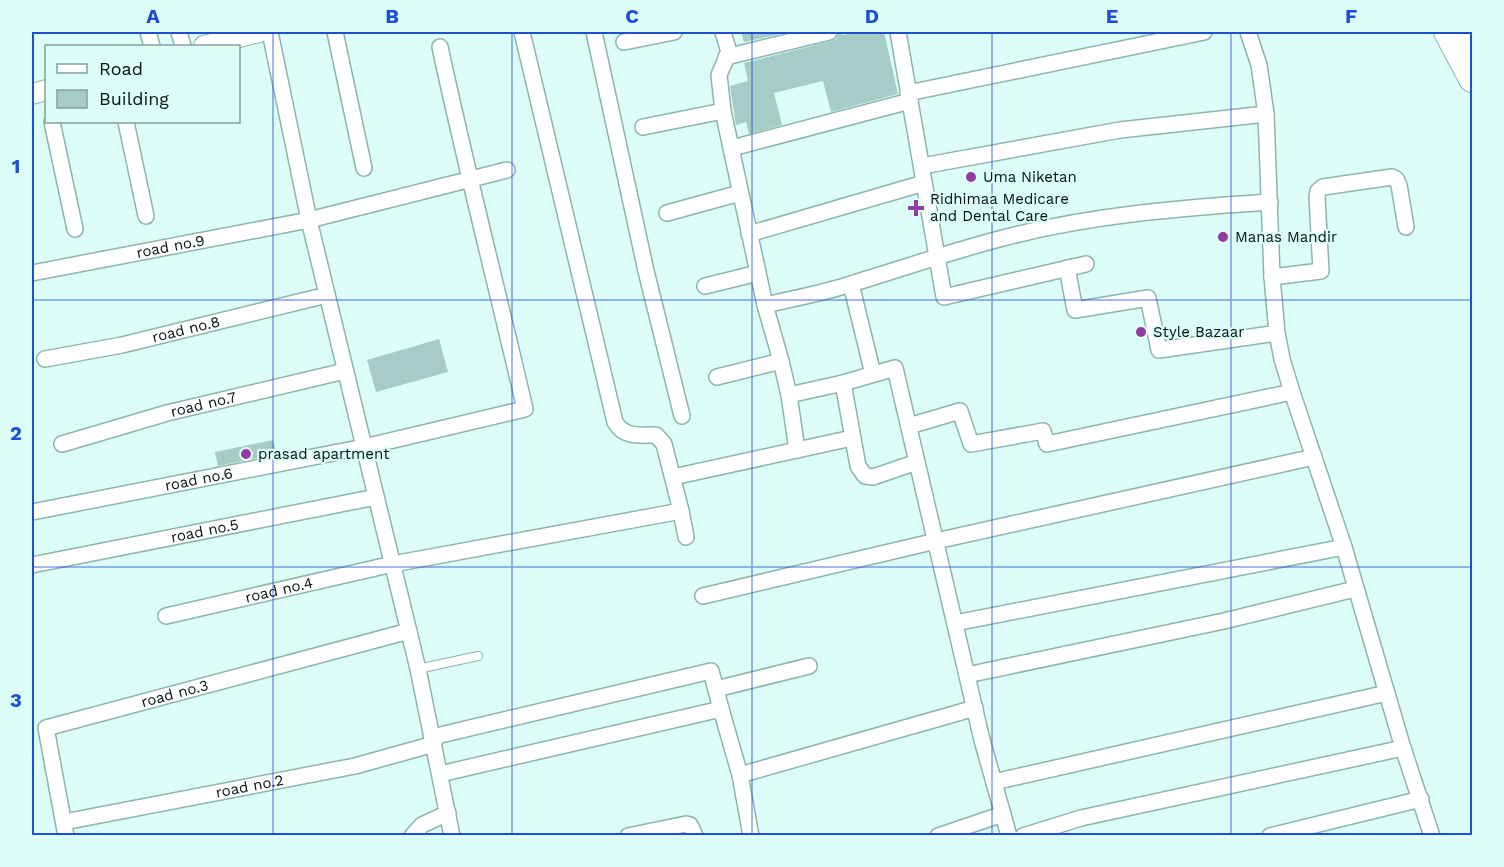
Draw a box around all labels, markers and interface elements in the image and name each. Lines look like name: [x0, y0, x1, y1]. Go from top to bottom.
text: A: [146, 4, 160, 28]
text: B: [385, 4, 399, 28]
text: C: [625, 4, 639, 28]
text: D: [865, 4, 879, 28]
text: E: [1106, 4, 1118, 28]
text: F: [1345, 4, 1357, 28]
legend: [45, 45, 240, 123]
text: Road: [99, 58, 143, 79]
text: Building: [99, 88, 169, 109]
text: 1: [12, 154, 20, 178]
place label: Uma Niketan: [983, 168, 1077, 186]
marker: Uma Niketan: [964, 170, 978, 184]
place label: Ridhimaa Medicare and Dental Care: [930, 190, 1069, 225]
marker: Ridhimaa Medicare and Dental Care: [907, 199, 925, 217]
place label: Manas Mandir: [1235, 228, 1337, 246]
marker: Manas Mandir: [1216, 230, 1230, 244]
street label: road no.9: [135, 231, 206, 262]
street label: road no.8: [150, 312, 222, 346]
place label: Style Bazaar: [1153, 323, 1244, 341]
marker: Style Bazaar: [1134, 325, 1148, 339]
street label: road no.7: [169, 388, 238, 421]
text: 2: [10, 421, 22, 445]
place label: prasad apartment: [258, 445, 390, 463]
marker: prasad apartment: [239, 447, 253, 461]
street label: road no.6: [163, 464, 234, 495]
street label: road no.5: [169, 515, 240, 546]
street label: road no.4: [243, 574, 315, 607]
street label: road no.3: [139, 676, 210, 711]
text: 3: [10, 688, 22, 712]
street label: road no.2: [214, 771, 285, 802]

